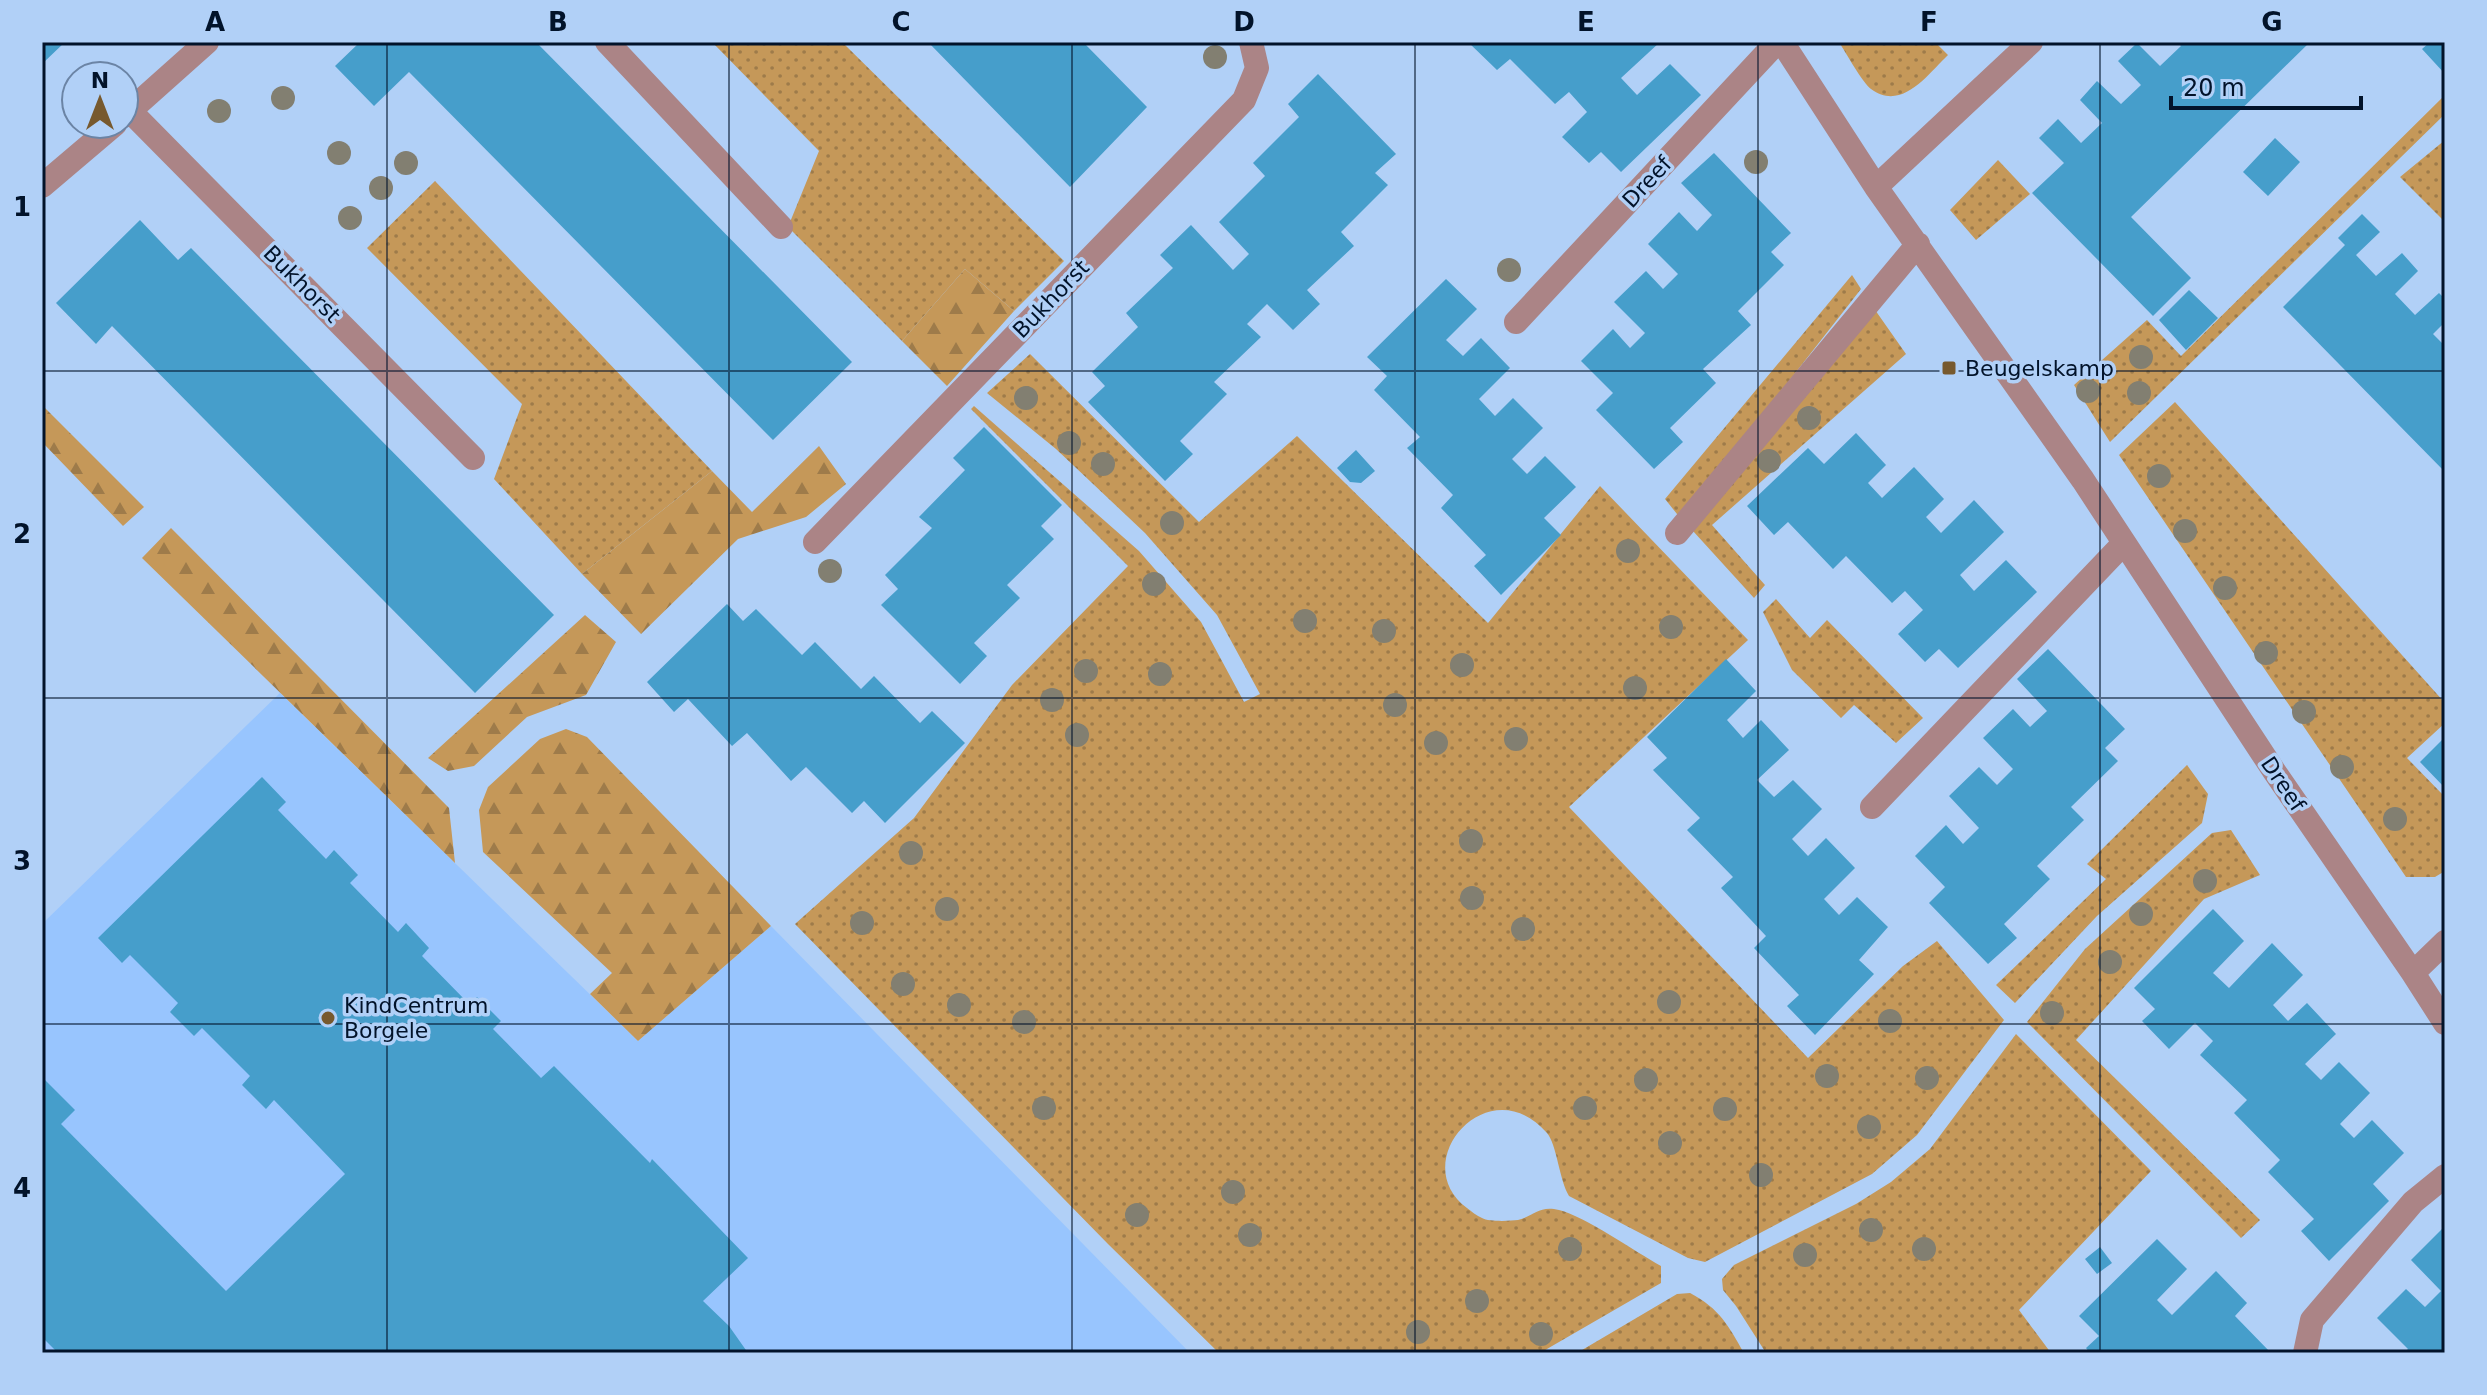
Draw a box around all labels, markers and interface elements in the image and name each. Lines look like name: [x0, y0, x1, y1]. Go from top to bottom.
text: A: [205, 7, 225, 37]
text: B: [548, 7, 568, 37]
text: C: [891, 7, 911, 37]
text: D: [1233, 7, 1255, 37]
text: E: [1577, 7, 1595, 37]
text: F: [1920, 7, 1938, 37]
text: G: [2261, 7, 2283, 37]
north arrow: [60, 60, 140, 140]
scale bar: [2171, 60, 2361, 110]
text: N: [91, 68, 109, 93]
text: 20 m: [2183, 74, 2245, 102]
street label: Dreef: [1617, 151, 1678, 213]
text: 1: [13, 192, 31, 222]
street label: Bukhorst: [258, 240, 346, 328]
street label: Bukhorst: [1008, 255, 1094, 343]
place label: Beugelskamp: [1965, 356, 2114, 381]
marker: Beugelskamp: [1940, 359, 1958, 377]
text: 2: [13, 519, 31, 549]
street label: Dreef: [2256, 752, 2311, 817]
text: 3: [13, 846, 31, 876]
place label: KindCentrum Borgele: [344, 993, 488, 1043]
marker: KindCentrum Borgele: [319, 1009, 337, 1027]
text: 4: [13, 1173, 31, 1203]

